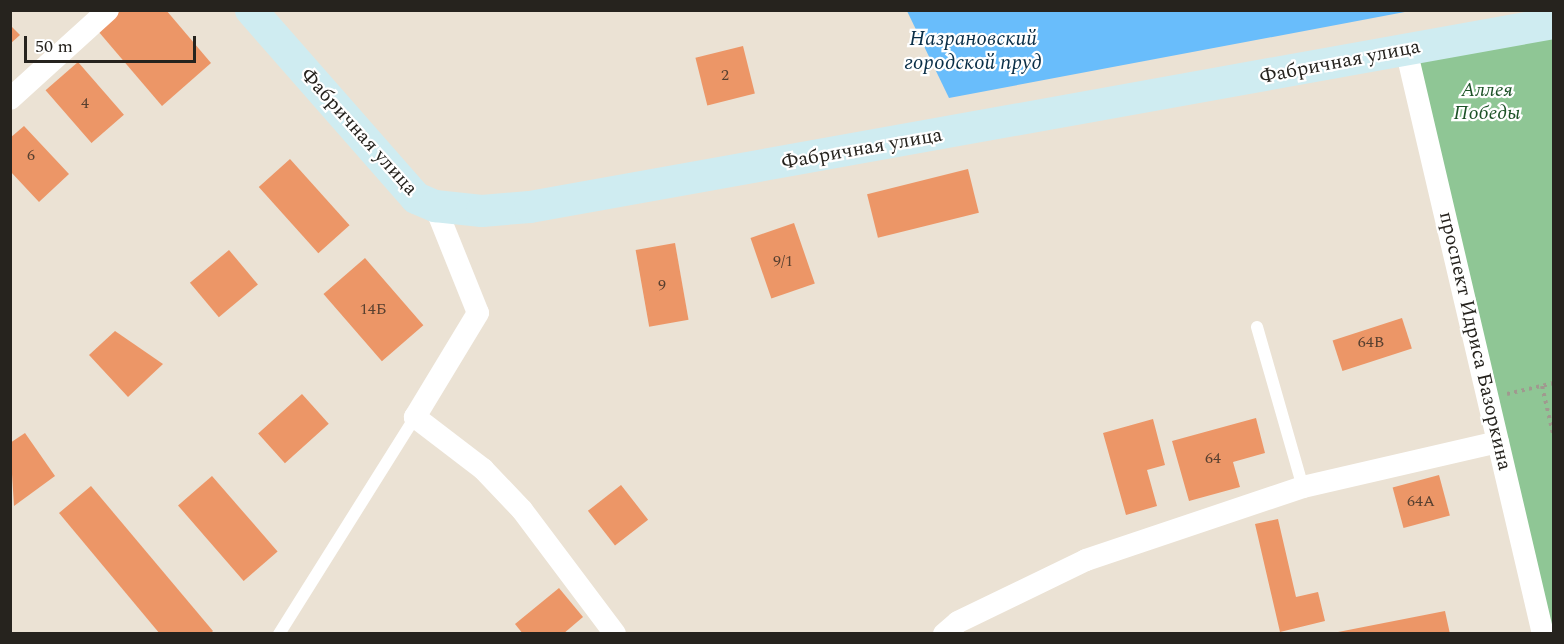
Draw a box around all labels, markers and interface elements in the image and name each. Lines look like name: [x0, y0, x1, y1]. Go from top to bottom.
scale bar: [27, 24, 200, 62]
water label: Назрановский городской пруд: [904, 26, 1042, 76]
text: 50 m: [35, 33, 73, 60]
street label: Фабричная улица: [1258, 35, 1422, 89]
street label: Фабричная улица: [296, 63, 422, 201]
house number: 2: [721, 65, 729, 85]
park label: Аллея Победы: [1454, 78, 1520, 125]
house number: 4: [81, 93, 89, 113]
street label: Фабричная улица: [780, 123, 944, 175]
house number: 6: [27, 145, 35, 165]
street label: проспект Идриса Базоркина: [1434, 209, 1516, 473]
house number: 9/1: [773, 251, 793, 271]
house number: 9: [658, 275, 666, 295]
house number: 14Б: [360, 299, 386, 319]
house number: 64В: [1358, 332, 1384, 352]
house number: 64: [1205, 448, 1221, 468]
house number: 64А: [1407, 491, 1435, 511]

